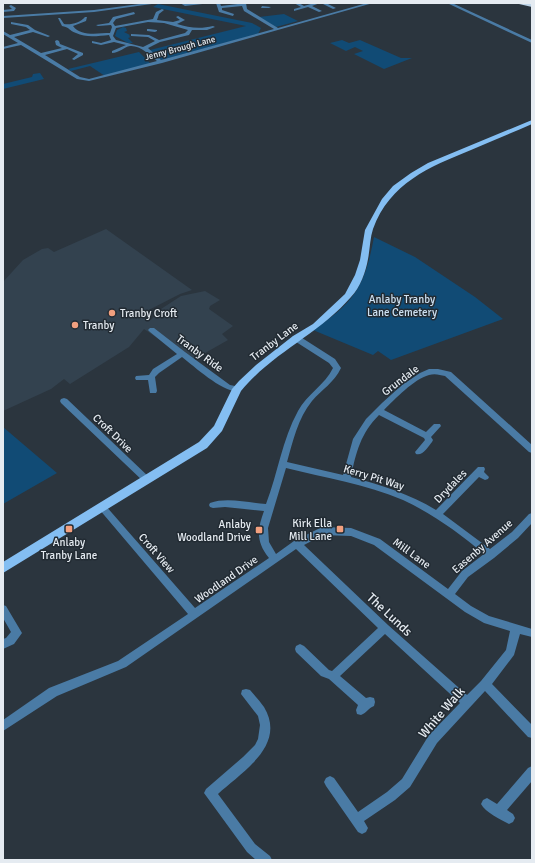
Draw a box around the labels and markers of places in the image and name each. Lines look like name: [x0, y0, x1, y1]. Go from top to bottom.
place label: Tranby Croft: [120, 307, 177, 320]
marker: Tranby Croft: [107, 308, 117, 318]
place label: Tranby: [83, 319, 115, 332]
marker: Tranby: [70, 320, 80, 330]
place label: Kirk Ella Mill Lane: [289, 517, 332, 543]
place label: Anlaby Woodland Drive: [177, 518, 252, 544]
marker: Anlaby Tranby Lane: [64, 524, 74, 534]
marker: Kirk Ella Mill Lane: [335, 524, 345, 534]
marker: Anlaby Woodland Drive: [254, 525, 264, 535]
place label: Anlaby Tranby Lane: [41, 536, 97, 562]

